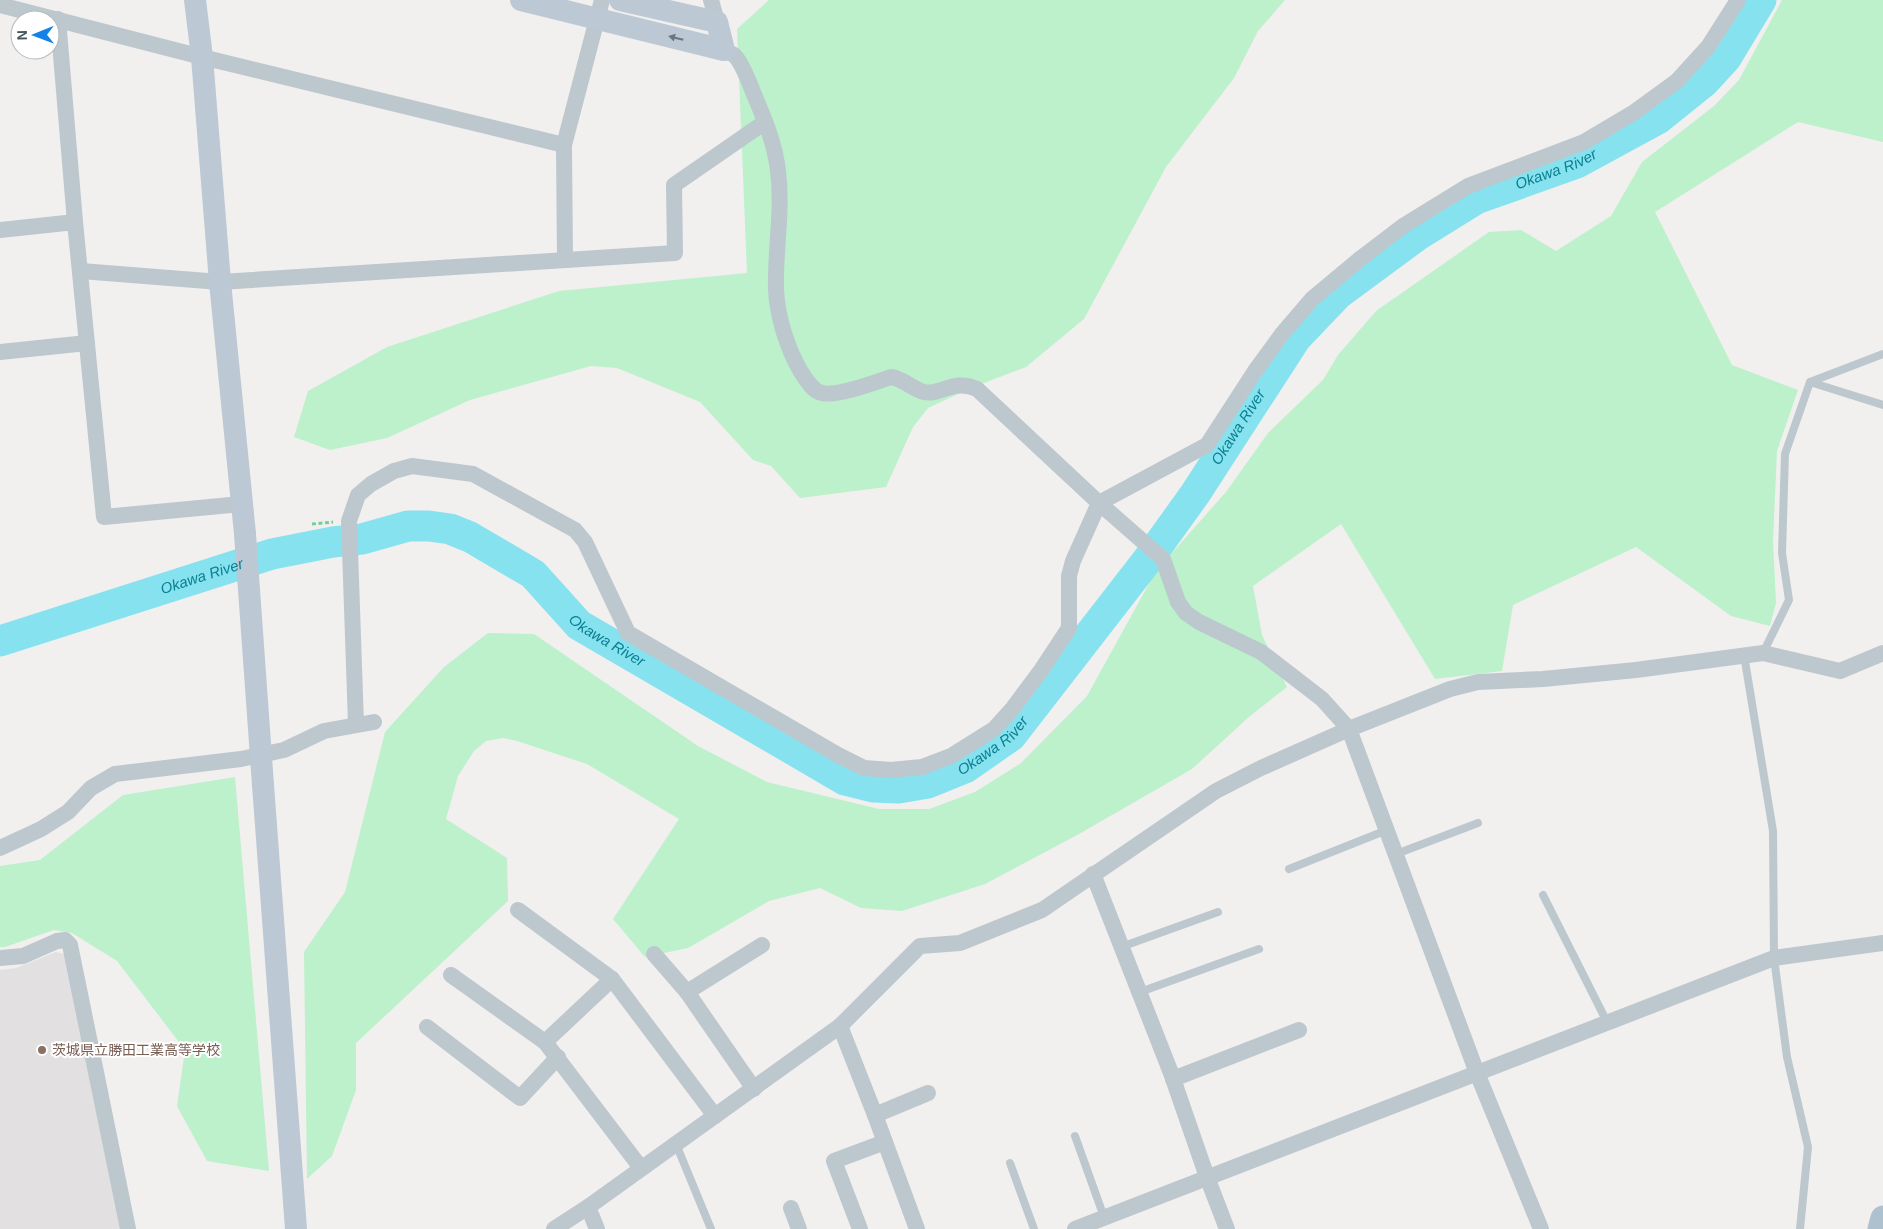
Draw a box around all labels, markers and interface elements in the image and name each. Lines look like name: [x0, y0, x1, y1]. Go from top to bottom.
north arrow: [10, 10, 60, 60]
text: N: [14, 30, 30, 40]
one-way arrow: [669, 34, 684, 42]
water label: Okawa River: [1513, 145, 1600, 192]
water label: Okawa River: [1207, 385, 1269, 468]
water label: Okawa River: [158, 554, 246, 597]
water label: Okawa River: [566, 611, 649, 670]
water label: Okawa River: [955, 712, 1032, 778]
place label: 茨城県立勝田工業高等学校: [52, 1042, 220, 1058]
marker: 茨城県立勝田工業高等学校: [36, 1044, 48, 1056]

